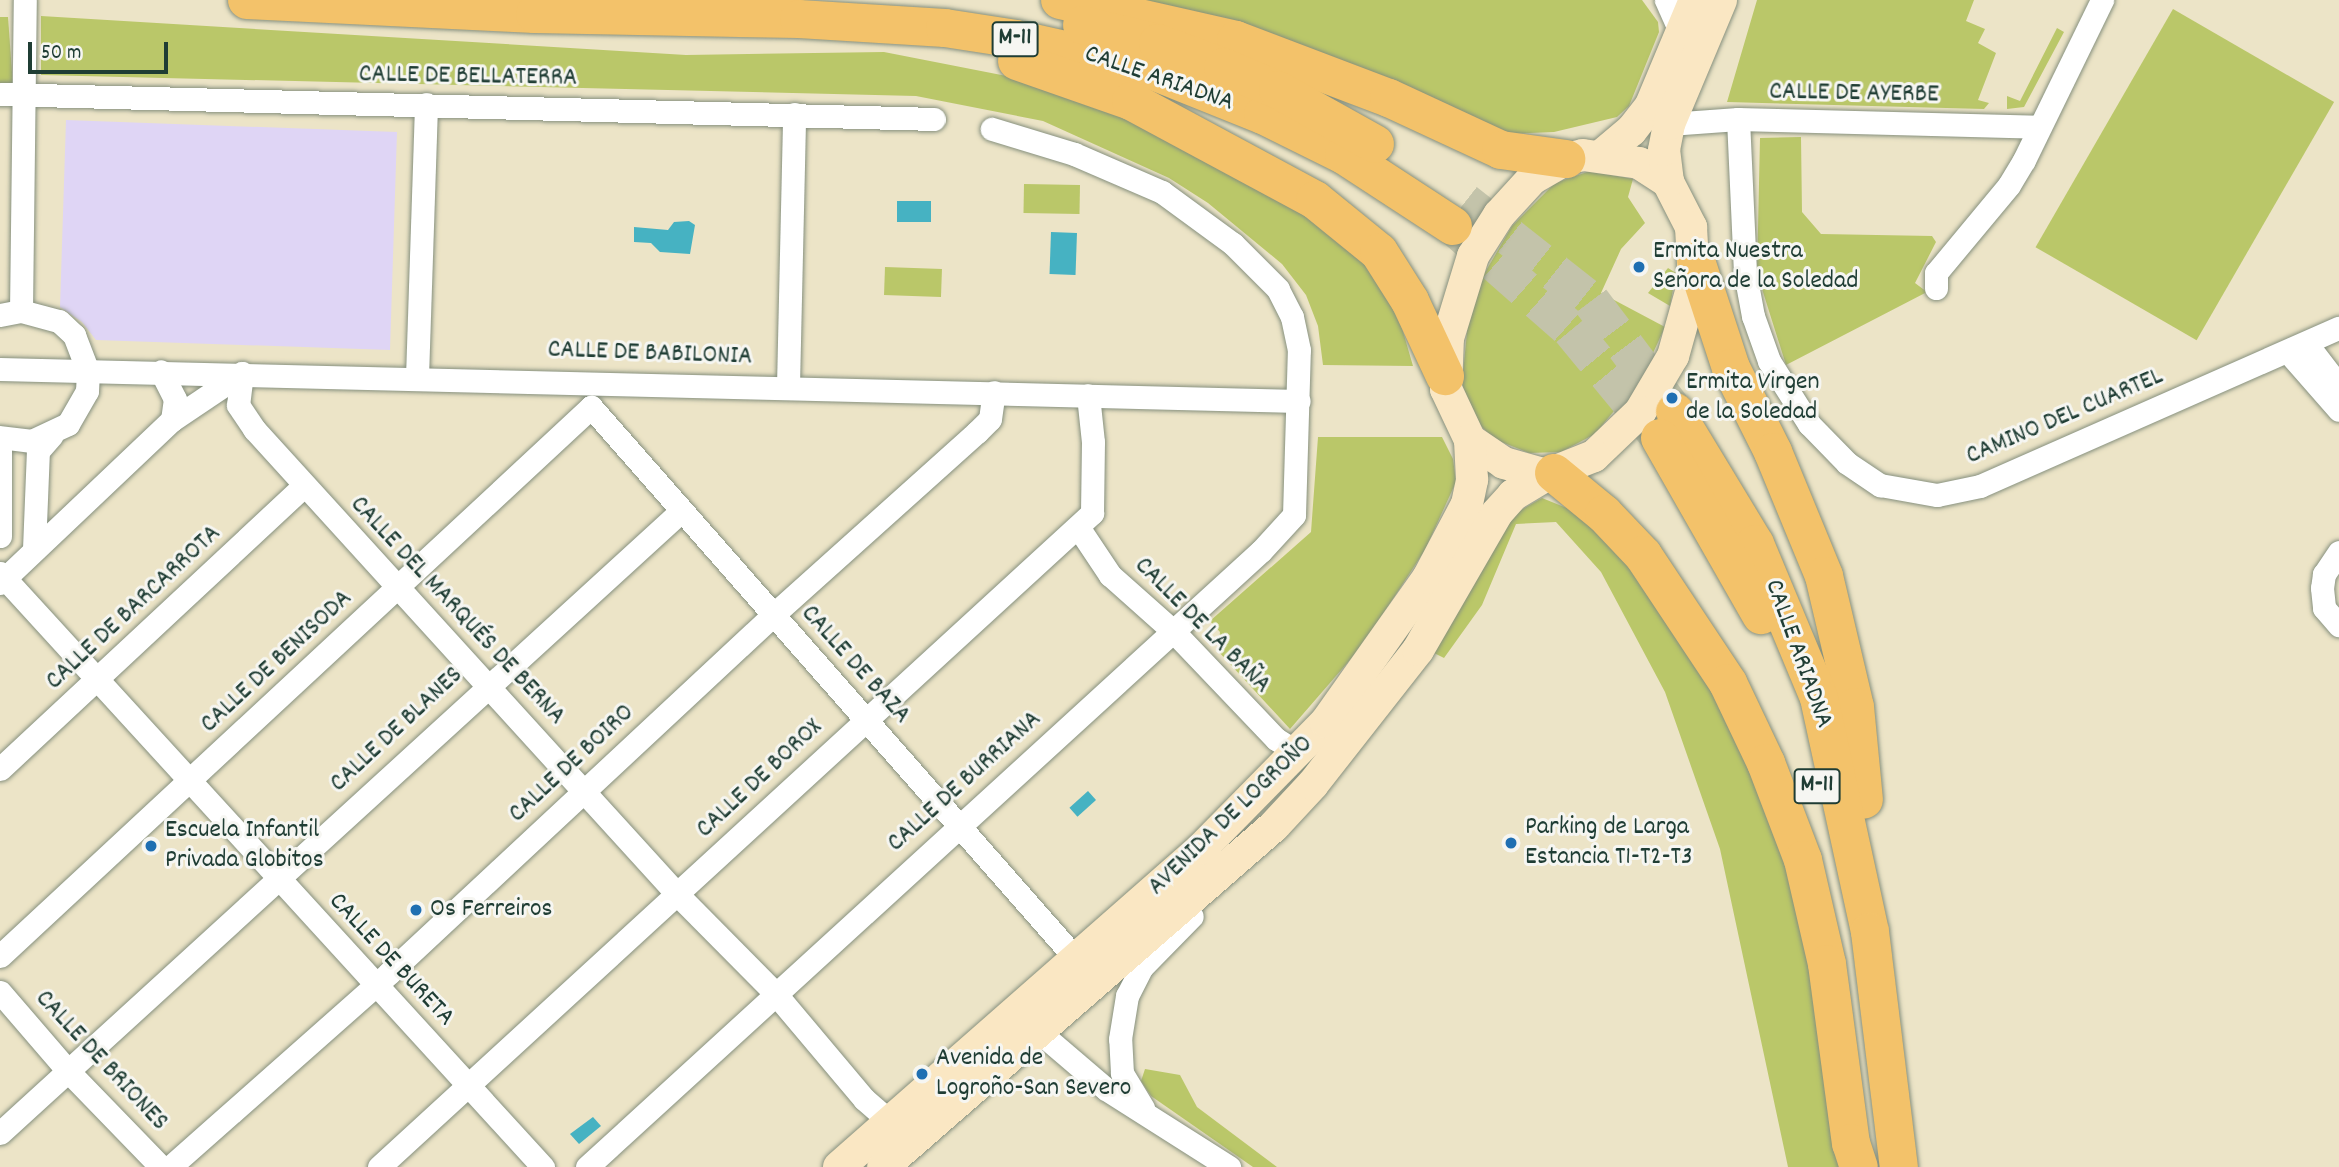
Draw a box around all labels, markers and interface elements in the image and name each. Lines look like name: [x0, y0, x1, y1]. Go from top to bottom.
road number: M-11: [990, 18, 1040, 60]
scale bar: [32, 28, 172, 72]
text: 50 m: [41, 39, 81, 69]
street label: CALLE ARIADNA: [1080, 39, 1238, 119]
street label: CALLE DE BELLATERRA: [358, 59, 578, 95]
street label: CALLE DE AYERBE: [1769, 77, 1939, 111]
place label: Ermita Nuestra Señora de la Soledad: [1653, 236, 1858, 298]
marker: Ermita Nuestra Señora de la Soledad: [1631, 259, 1647, 275]
street label: CALLE DE BABILONIA: [547, 335, 753, 373]
street label: CAMINO DEL CUARTEL: [1962, 361, 2168, 473]
place label: Ermita Virgen de la Soledad: [1686, 367, 1820, 428]
marker: Ermita Virgen de la Soledad: [1664, 390, 1680, 406]
street label: CALLE DEL MARQUÉS DE BERNA: [343, 490, 571, 732]
street label: CALLE DE BARCARROTA: [40, 519, 228, 697]
street label: CALLE DE LA BAÑA: [1127, 551, 1277, 701]
street label: CALLE ARIADNA: [1757, 576, 1839, 732]
street label: CALLE DE BENISODA: [195, 584, 359, 740]
street label: CALLE DE BAZA: [793, 599, 917, 731]
street label: CALLE DE BLANES: [324, 660, 470, 800]
street label: CALLE DE BOIRO: [503, 698, 641, 830]
street label: CALLE DE BURRIANA: [881, 705, 1049, 859]
street label: CALLE DE BOROX: [690, 713, 830, 845]
street label: AVENIDA DE LOGROÑO: [1142, 729, 1320, 903]
road number: M-11: [1792, 766, 1842, 806]
place label: Parking de Larga Estancia T1-T2-T3: [1525, 812, 1692, 874]
place label: Escuela Infantil Privada Globitos: [165, 815, 324, 876]
marker: Parking de Larga Estancia T1-T2-T3: [1503, 835, 1519, 851]
marker: Escuela Infantil Privada Globitos: [143, 838, 159, 854]
street label: CALLE DE BURETA: [321, 887, 461, 1033]
place label: Os Ferreiros: [430, 894, 553, 926]
marker: Os Ferreiros: [408, 902, 424, 918]
street label: CALLE DE BRIONES: [28, 984, 174, 1138]
place label: Avenida de Logroño-San Severo: [936, 1043, 1131, 1104]
marker: Avenida de Logroño-San Severo: [914, 1066, 930, 1082]

